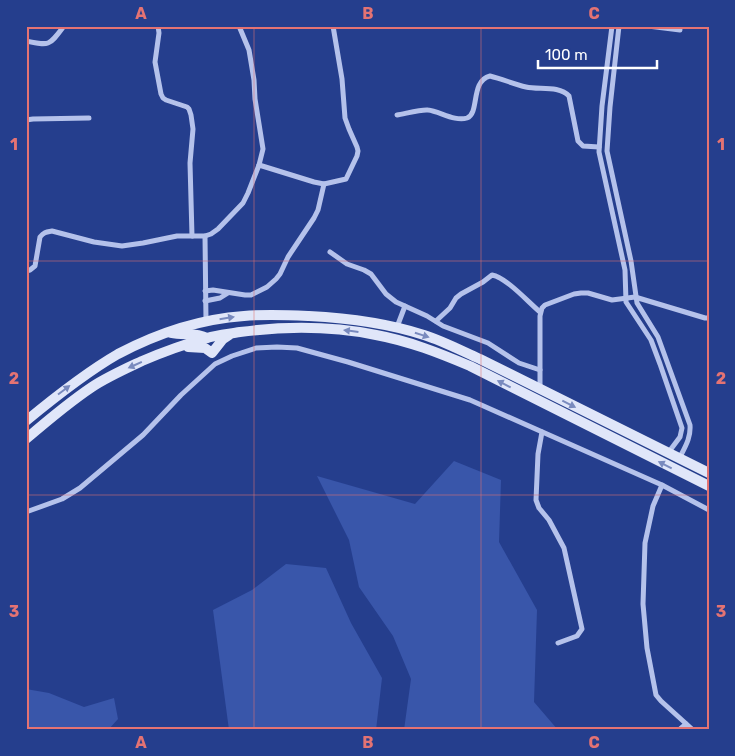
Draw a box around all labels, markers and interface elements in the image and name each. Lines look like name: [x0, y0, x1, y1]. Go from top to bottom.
text: A: [135, 4, 147, 23]
text: B: [362, 4, 374, 23]
text: C: [588, 4, 600, 23]
scale bar: [538, 38, 656, 70]
text: 100 m: [545, 46, 587, 64]
text: 1: [10, 135, 18, 154]
text: 1: [717, 135, 725, 154]
one-way arrow: [219, 314, 235, 322]
one-way arrow: [343, 327, 359, 335]
one-way arrow: [415, 331, 430, 339]
one-way arrow: [128, 361, 142, 369]
text: 2: [9, 369, 19, 388]
text: 2: [716, 369, 726, 388]
one-way arrow: [497, 380, 511, 388]
one-way arrow: [57, 385, 71, 395]
one-way arrow: [562, 400, 576, 408]
one-way arrow: [658, 461, 672, 469]
text: 3: [9, 602, 19, 621]
text: 3: [716, 602, 726, 621]
text: A: [135, 733, 147, 752]
text: B: [362, 733, 374, 752]
text: C: [588, 733, 600, 752]

